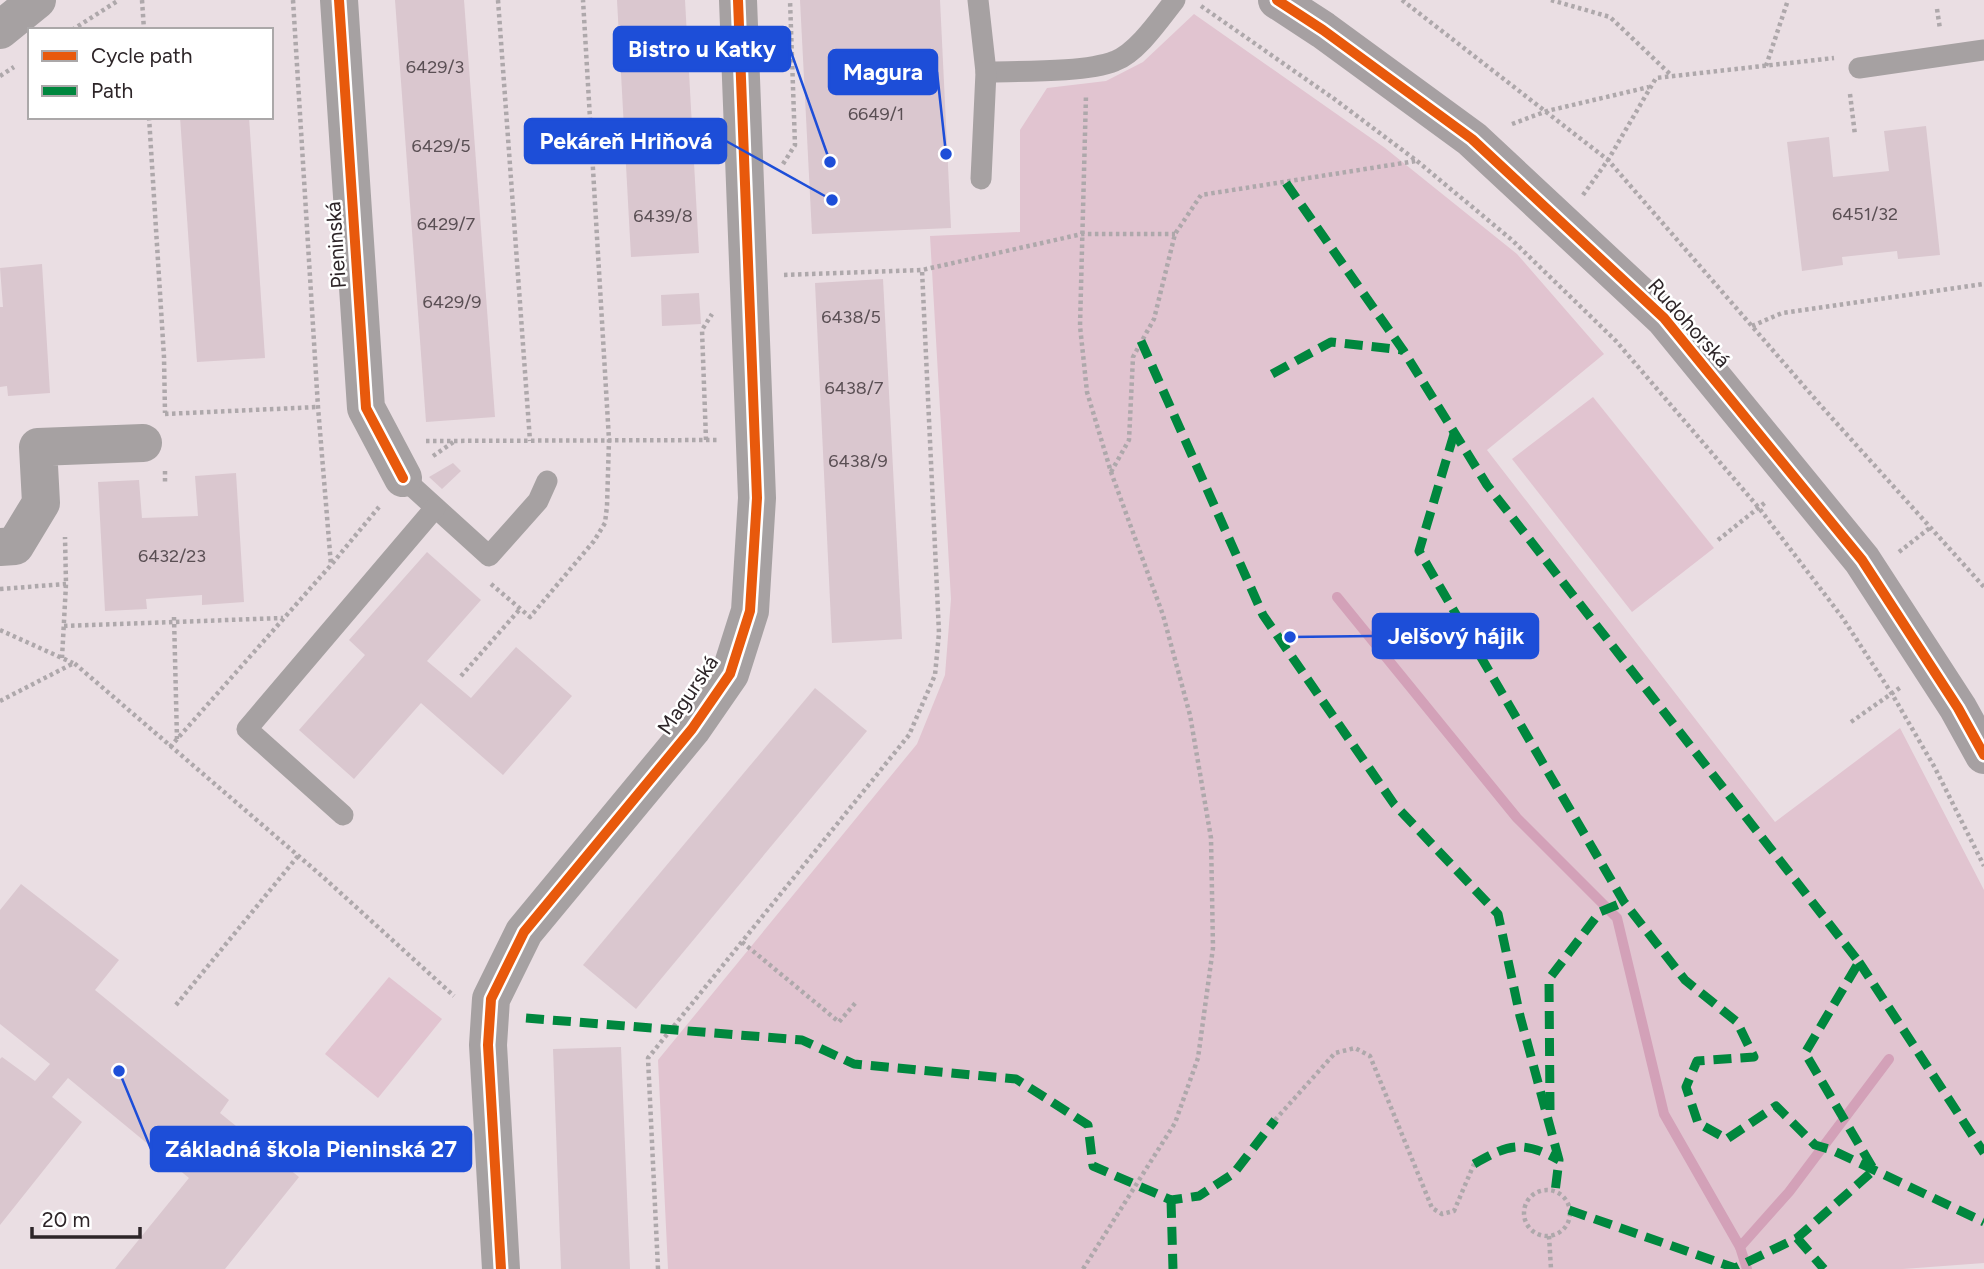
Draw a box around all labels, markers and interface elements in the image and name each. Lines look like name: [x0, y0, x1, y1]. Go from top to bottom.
callout: Bistro u Katky: [614, 27, 790, 71]
legend: [28, 28, 273, 119]
text: Bistro u Katky: [628, 35, 777, 63]
text: Cycle path: [91, 43, 192, 68]
callout: Magura: [829, 50, 937, 94]
house number: 6429/3: [406, 56, 464, 78]
text: Magura: [843, 58, 923, 86]
text: Path: [91, 78, 133, 103]
house number: 6649/1: [848, 103, 904, 125]
callout: Pekáreň Hriňová: [525, 119, 726, 163]
text: Pekáreň Hriňová: [540, 127, 712, 155]
house number: 6429/5: [412, 135, 470, 157]
street label: Pieninská: [320, 201, 351, 289]
house number: 6451/32: [1832, 203, 1898, 225]
house number: 6439/8: [633, 205, 693, 227]
house number: 6429/7: [417, 213, 475, 235]
street label: Rudohorská: [1643, 273, 1736, 372]
house number: 6429/9: [423, 291, 481, 313]
house number: 6438/5: [821, 306, 881, 328]
house number: 6438/7: [825, 377, 884, 399]
house number: 6438/9: [828, 450, 888, 472]
house number: 6432/23: [138, 545, 206, 567]
callout: Jelšový hájik: [1373, 614, 1538, 658]
text: Jelšový hájik: [1388, 622, 1525, 650]
street label: Magurská: [652, 650, 723, 739]
callout: Základná škola Pieninská 27: [151, 1127, 471, 1171]
text: Základná škola Pieninská 27: [165, 1135, 457, 1163]
scale bar: [32, 1196, 140, 1240]
text: 20 m: [42, 1207, 90, 1232]

